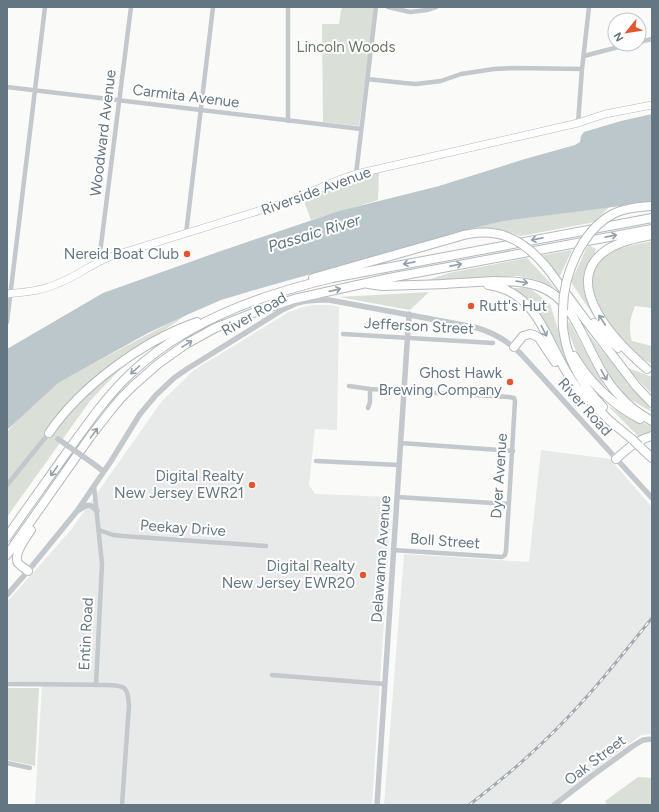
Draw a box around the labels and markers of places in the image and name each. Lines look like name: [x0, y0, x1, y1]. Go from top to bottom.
place label: Nereid Boat Club: [64, 245, 179, 263]
marker: Nereid Boat Club: [182, 249, 192, 259]
place label: Rutt's Hut: [479, 297, 547, 315]
marker: Rutt's Hut: [466, 301, 476, 311]
place label: Ghost Hawk Brewing Company: [379, 364, 503, 399]
marker: Ghost Hawk Brewing Company: [505, 377, 515, 387]
place label: Digital Realty New Jersey EWR21: [114, 467, 244, 502]
marker: Digital Realty New Jersey EWR21: [247, 480, 257, 490]
place label: Digital Realty New Jersey EWR20: [222, 557, 355, 592]
marker: Digital Realty New Jersey EWR20: [358, 570, 368, 580]

